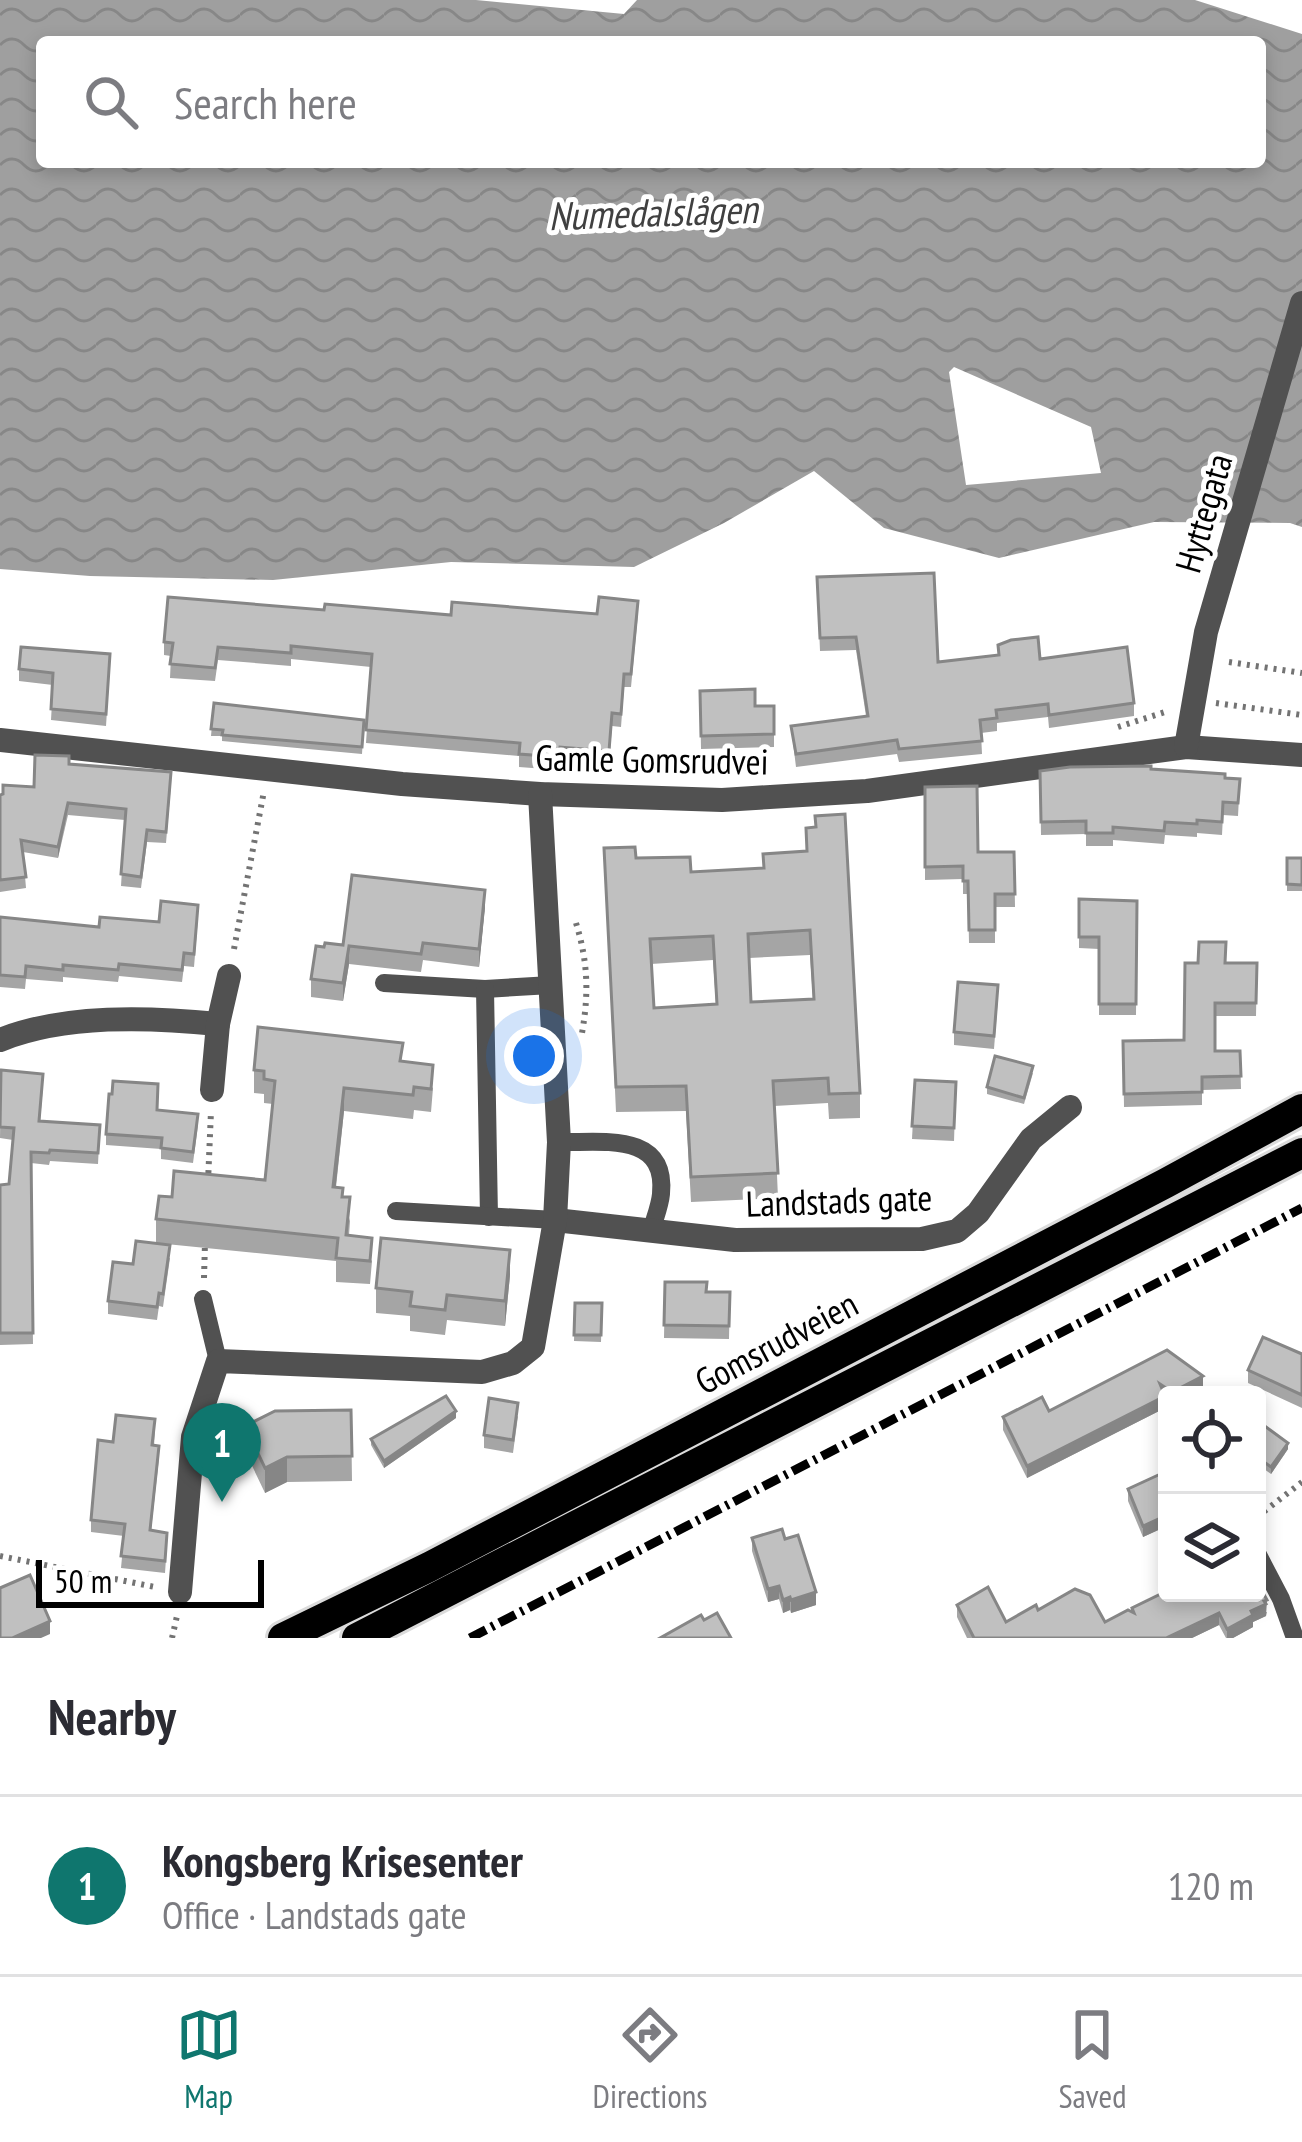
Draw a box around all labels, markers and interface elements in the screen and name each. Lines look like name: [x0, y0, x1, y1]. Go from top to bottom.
search box: [36, 36, 1266, 168]
icon: search: [78, 69, 144, 135]
text: Search here: [174, 73, 357, 131]
water label: Numedalslågen: [548, 183, 760, 241]
street label: Hyttegata: [1164, 448, 1242, 578]
street label: Gamle Gomsrudvei: [535, 733, 769, 785]
your location: [504, 1026, 564, 1086]
street label: Landstads gate: [745, 1173, 933, 1227]
street label: Gomsrudveien: [687, 1280, 865, 1404]
map controls: [1158, 1386, 1266, 1602]
button: locate: [1158, 1386, 1266, 1494]
pin: 1: [183, 1403, 261, 1502]
button: layers: [1158, 1494, 1266, 1602]
scale bar: [36, 1554, 264, 1607]
text: 50 m: [54, 1559, 112, 1602]
text: Nearby: [48, 1683, 176, 1749]
text: Kongsberg Krisesenter: [162, 1831, 523, 1889]
text: 1: [78, 1860, 96, 1911]
text: 120 m: [1168, 1860, 1254, 1911]
text: Office · Landstads gate: [162, 1889, 467, 1940]
tab: Map: [176, 2002, 242, 2117]
tab: Directions: [593, 2002, 707, 2117]
tab: Saved: [1058, 2002, 1126, 2117]

